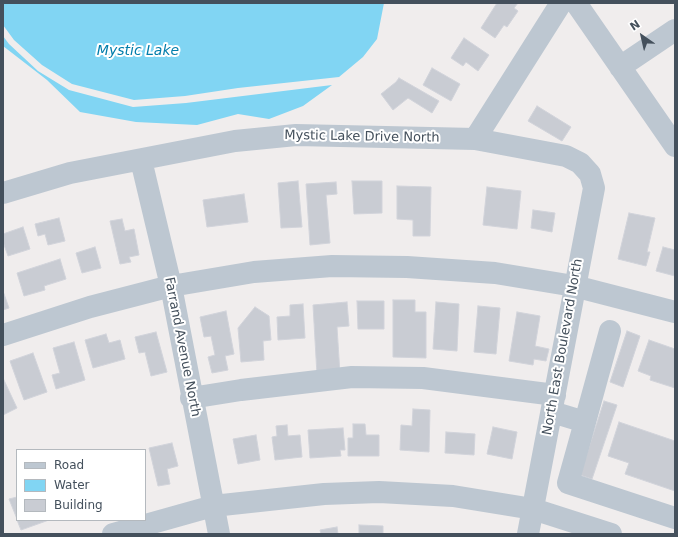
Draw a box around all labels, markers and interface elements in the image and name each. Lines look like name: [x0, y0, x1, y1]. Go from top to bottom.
north arrow: [622, 16, 662, 56]
text: N: [628, 18, 642, 34]
water label: Mystic Lake: [97, 43, 179, 59]
street label: Mystic Lake Drive North: [284, 128, 440, 146]
street label: North East Boulevard North: [540, 258, 586, 436]
street label: Farrand Avenue North: [161, 276, 203, 418]
legend: [16, 449, 146, 521]
text: Road: [54, 458, 84, 472]
text: Water: [54, 478, 89, 492]
text: Building: [54, 498, 103, 512]

